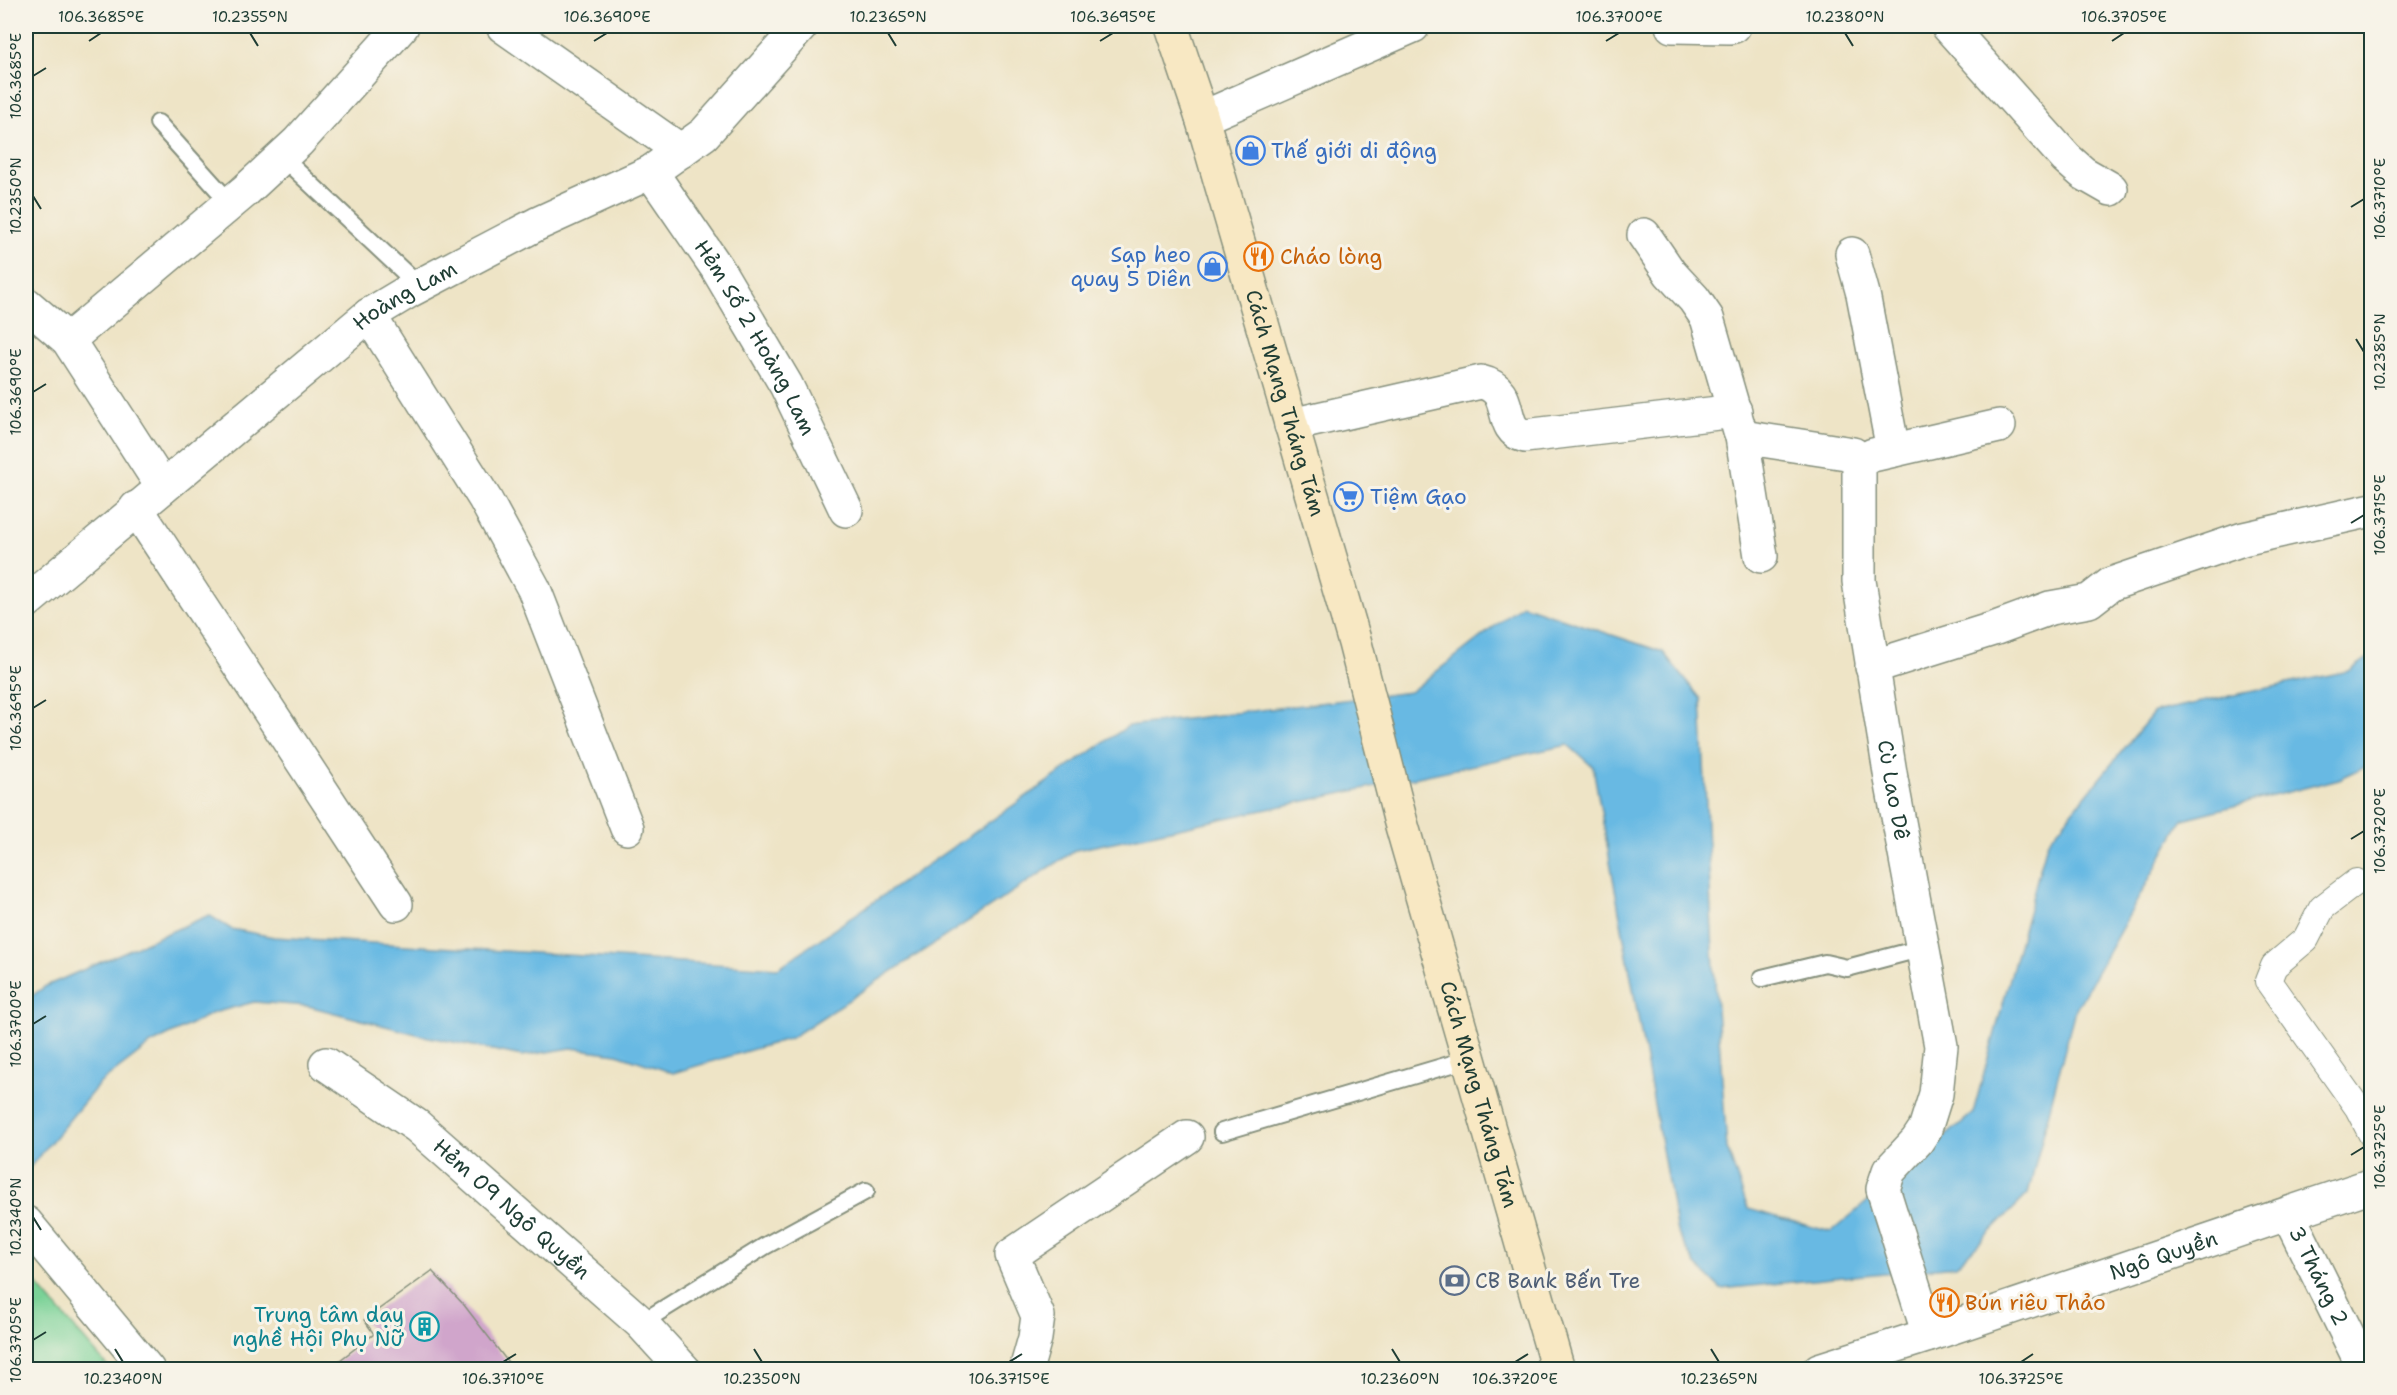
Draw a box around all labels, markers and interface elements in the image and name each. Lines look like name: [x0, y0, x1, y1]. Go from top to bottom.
text: 106.3685°E: [58, 7, 144, 27]
text: 10.2355°N: [212, 7, 288, 27]
text: 106.3690°E: [563, 7, 651, 27]
text: 10.2365°N: [849, 7, 927, 27]
text: 106.3695°E: [1070, 7, 1156, 27]
text: 106.3700°E: [1575, 7, 1663, 27]
text: 10.2380°N: [1806, 7, 1884, 27]
text: 106.3705°E: [2081, 7, 2167, 27]
text: 106.3685°E: [6, 33, 26, 119]
shop icon: Thế giới di động: [1234, 135, 1266, 167]
place label: Thế giới di động: [1271, 137, 1437, 165]
text: 10.2350°N: [6, 157, 26, 235]
text: 106.3710°E: [2370, 158, 2390, 240]
street label: Hẻm Số 2 Hoàng Lam: [688, 234, 822, 440]
place label: Sạp heo quay 5 Diên: [1071, 241, 1191, 293]
restaurant icon: Cháo lòng: [1243, 241, 1275, 273]
place label: Cháo lòng: [1280, 243, 1382, 271]
shop icon: Sạp heo quay 5 Diên: [1196, 251, 1228, 283]
street label: Hoàng Lam: [347, 254, 462, 337]
street label: Cách Mạng Tháng Tám: [1239, 286, 1331, 520]
text: 10.2385°N: [2370, 313, 2390, 391]
text: 106.3690°E: [6, 348, 26, 436]
text: 106.3715°E: [2370, 474, 2390, 556]
supermarket icon: Tiệm Gạo: [1333, 481, 1365, 513]
place label: Tiệm Gạo: [1370, 483, 1467, 511]
text: 106.3695°E: [6, 665, 26, 751]
street label: Cù Lao Dê: [1871, 738, 1916, 843]
text: 106.3720°E: [2370, 788, 2390, 874]
street label: Cách Mạng Tháng Tám: [1433, 978, 1525, 1211]
text: 106.3700°E: [6, 980, 26, 1068]
text: 106.3725°E: [2370, 1105, 2390, 1189]
street label: Hẻm 09 Ngô Quyền: [427, 1132, 596, 1286]
text: 10.2340°N: [6, 1178, 26, 1256]
street label: 3 Tháng 2: [2282, 1222, 2355, 1330]
street label: Ngô Quyền: [2106, 1224, 2221, 1287]
bank icon: CB Bank Bến Tre: [1438, 1265, 1470, 1297]
place label: CB Bank Bến Tre: [1475, 1267, 1640, 1295]
restaurant icon: Bún riêu Thảo: [1928, 1287, 1960, 1319]
place label: Bún riêu Thảo: [1965, 1289, 2106, 1317]
text: 106.3705°E: [6, 1297, 26, 1383]
place label: Trung tâm dạy nghề Hội Phụ Nữ: [232, 1301, 404, 1353]
building icon: Trung tâm dạy nghề Hội Phụ Nữ: [409, 1311, 441, 1343]
text: 10.2340°N: [84, 1369, 162, 1389]
text: 106.3710°E: [462, 1369, 544, 1389]
text: 10.2350°N: [723, 1369, 801, 1389]
text: 106.3715°E: [968, 1369, 1050, 1389]
text: 10.2360°N: [1361, 1369, 1439, 1389]
text: 106.3720°E: [1472, 1369, 1558, 1389]
text: 10.2365°N: [1680, 1369, 1758, 1389]
text: 106.3725°E: [1979, 1369, 2063, 1389]

